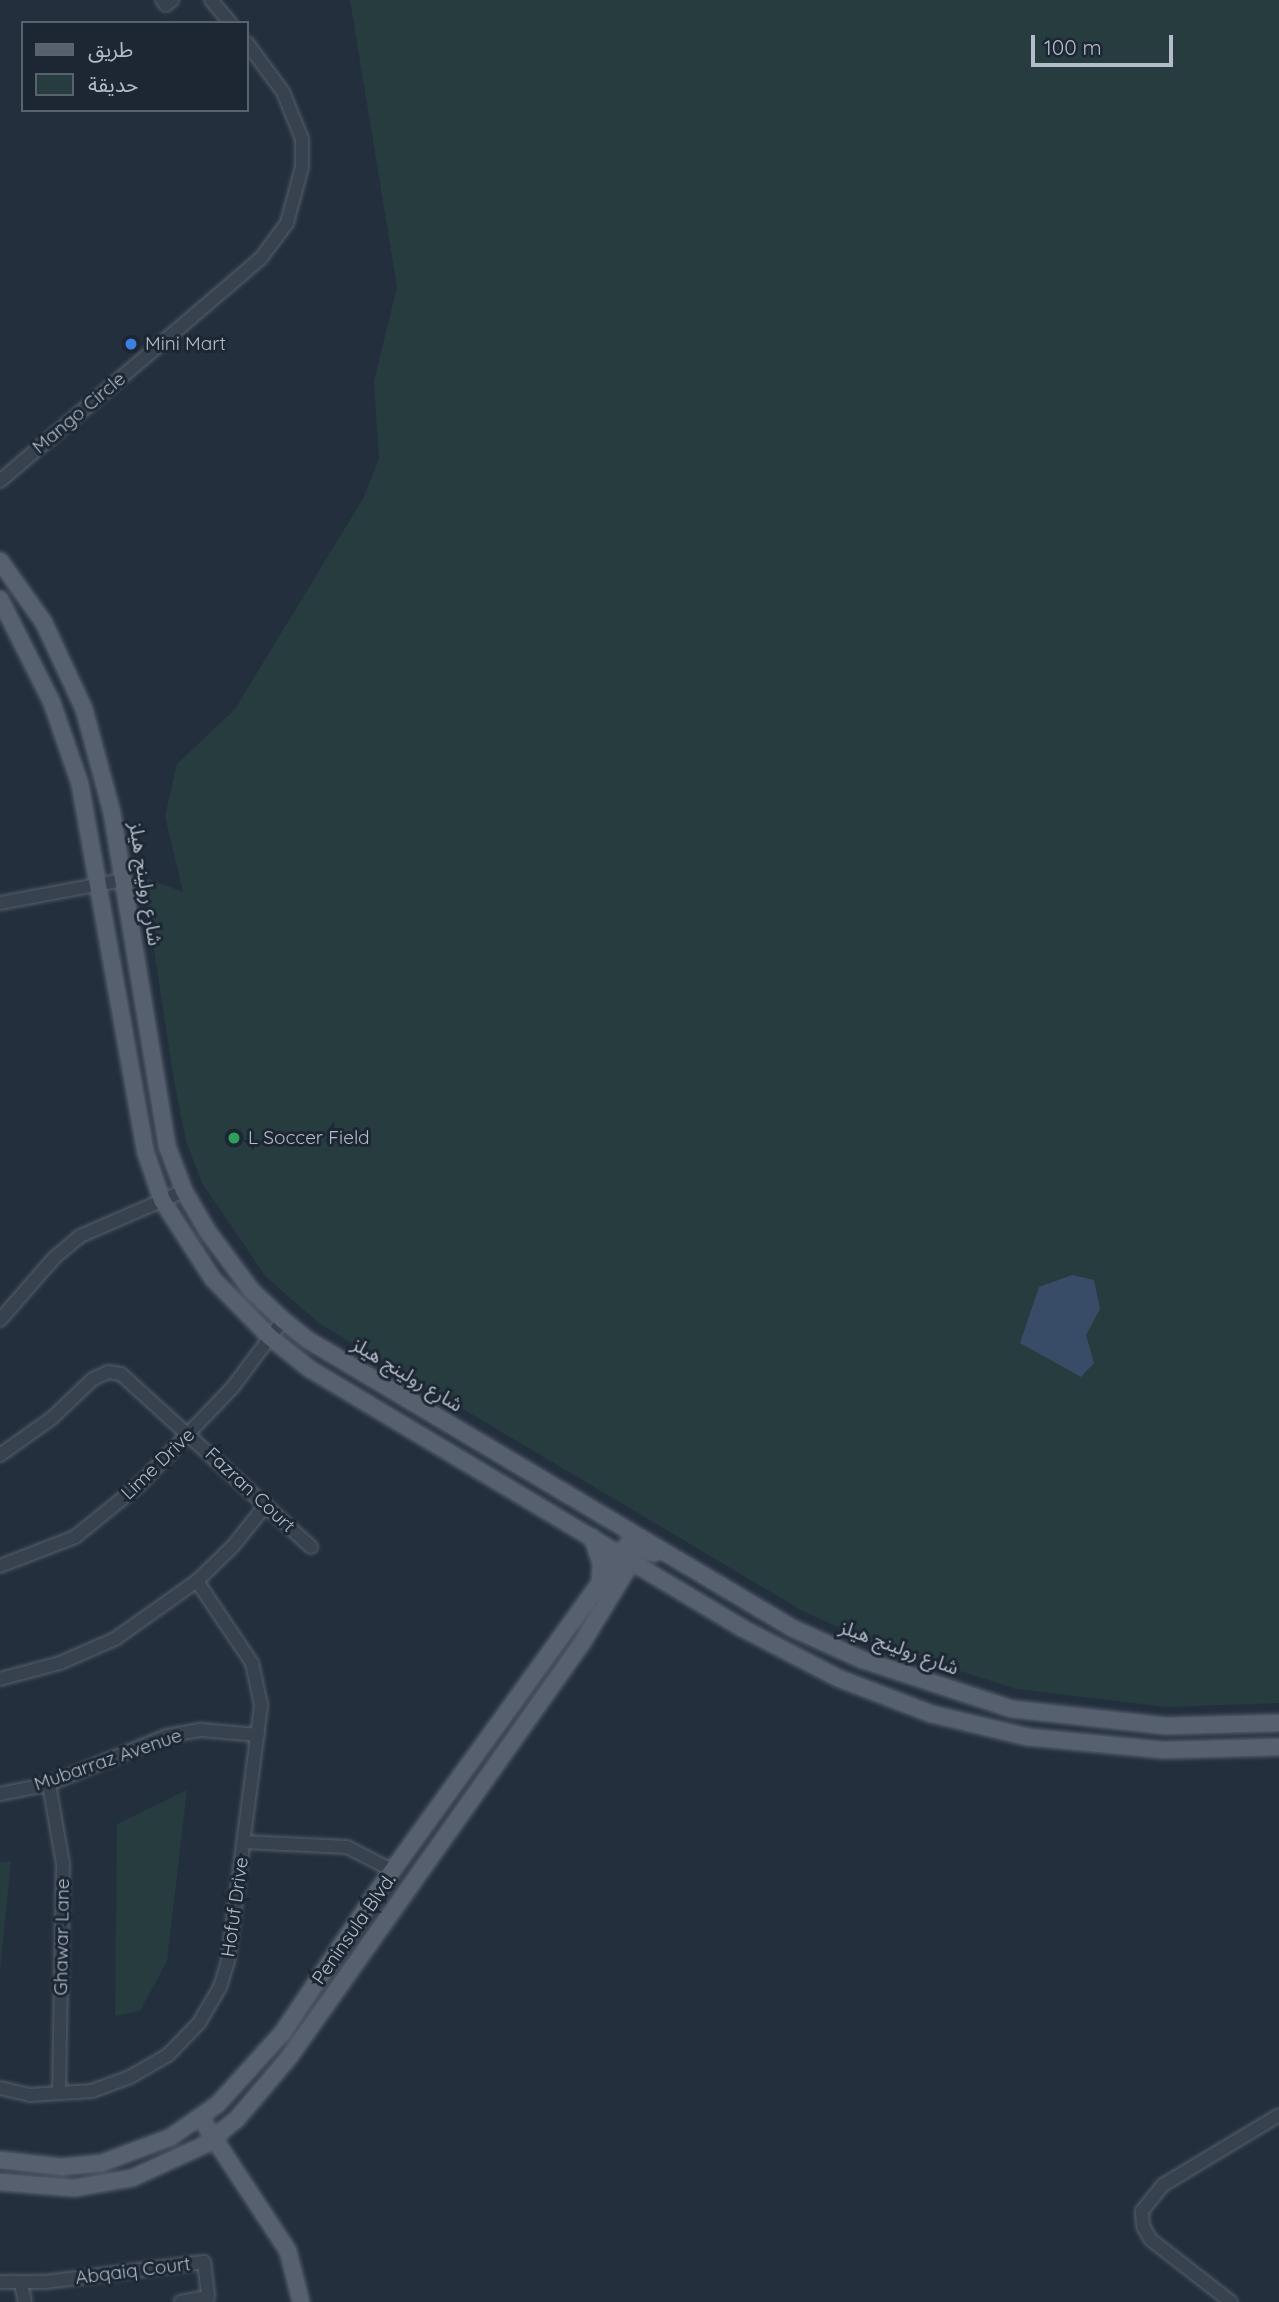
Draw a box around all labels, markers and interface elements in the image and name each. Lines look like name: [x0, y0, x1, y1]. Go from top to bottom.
legend: [21, 21, 248, 112]
scale bar: [1034, 21, 1176, 65]
text: 100 m: [1044, 34, 1102, 60]
text: طريق: [88, 36, 133, 62]
text: حديقة: [88, 71, 138, 97]
place label: Mini Mart: [145, 333, 226, 355]
marker: Mini Mart: [123, 336, 139, 352]
street label: Mango Circle: [28, 367, 130, 459]
street label: شارع رولينج هيلز: [124, 821, 166, 947]
place label: L Soccer Field: [248, 1127, 370, 1149]
marker: L Soccer Field: [226, 1130, 242, 1146]
street label: شارع رولينج هيلز: [348, 1333, 466, 1417]
street label: Lime Drive: [117, 1423, 199, 1505]
street label: Fazran Court: [200, 1443, 300, 1537]
street label: شارع رولينج هيلز: [836, 1616, 962, 1680]
street label: Mubarraz Avenue: [31, 1724, 185, 1796]
street label: Hofuf Drive: [217, 1856, 253, 1958]
street label: Peninsula Blvd.: [307, 1869, 401, 1989]
street label: Ghawar Lane: [50, 1878, 74, 1996]
street label: Abqaiq Court: [74, 2253, 192, 2289]

